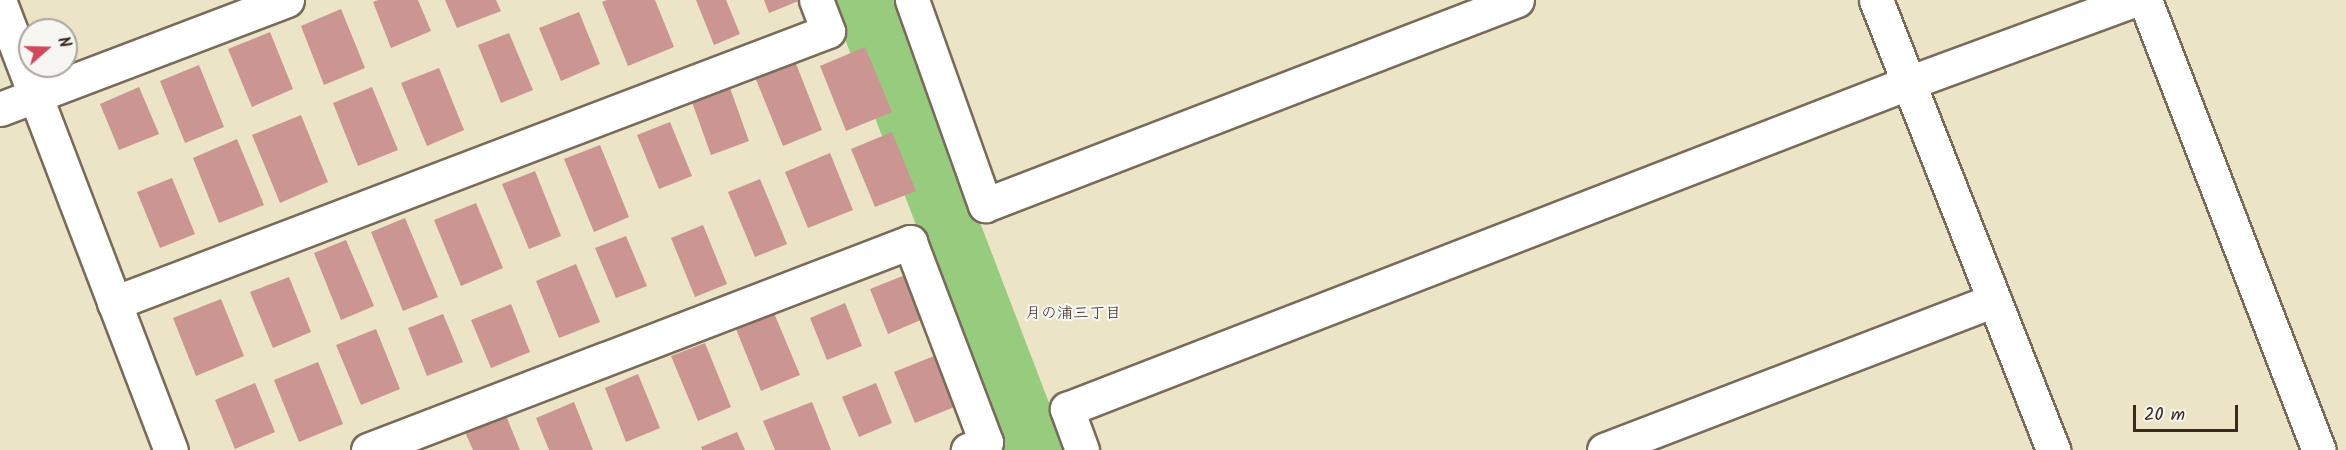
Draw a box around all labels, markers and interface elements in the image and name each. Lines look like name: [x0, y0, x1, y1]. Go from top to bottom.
north arrow: [18, 18, 78, 78]
text: N: [50, 33, 77, 51]
district label: 月の浦三丁目: [1025, 304, 1121, 324]
scale bar: [2136, 393, 2241, 431]
text: 20 m: [2144, 401, 2185, 430]

